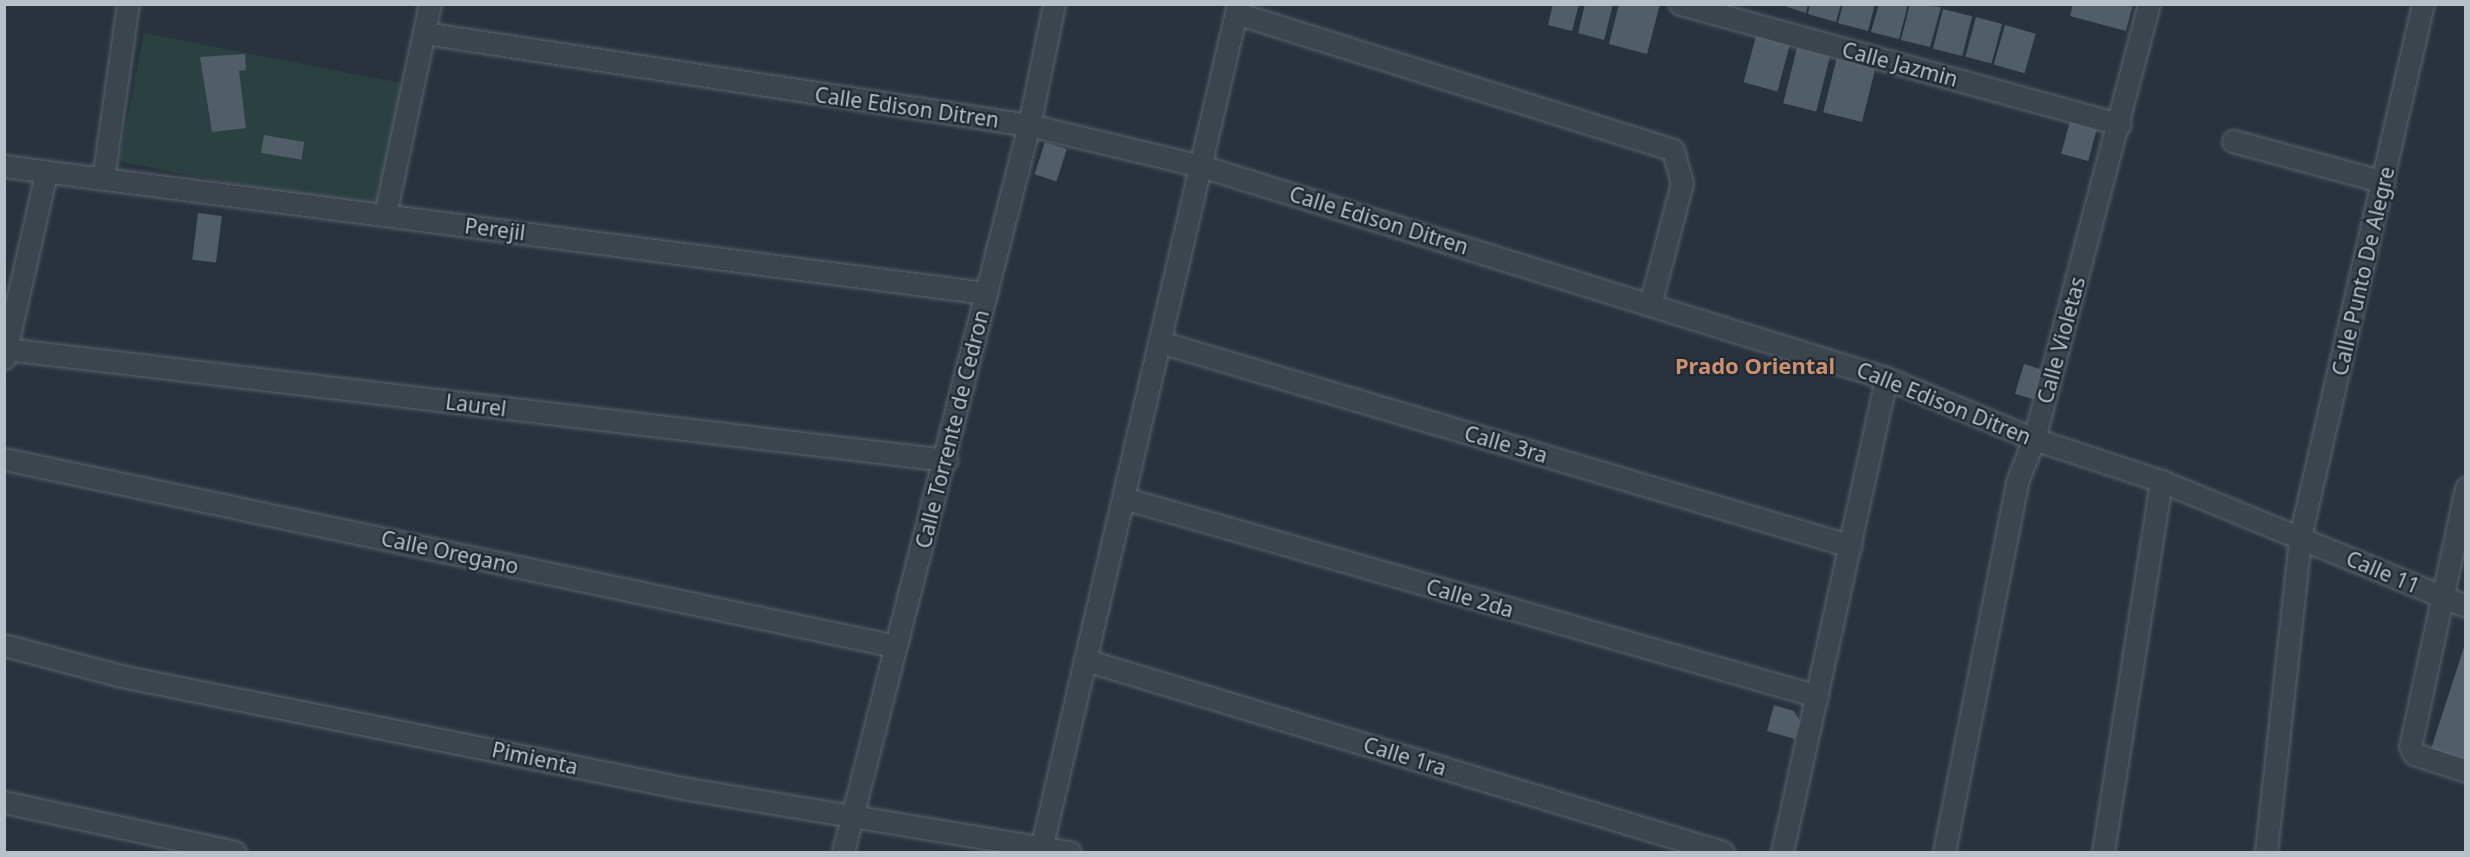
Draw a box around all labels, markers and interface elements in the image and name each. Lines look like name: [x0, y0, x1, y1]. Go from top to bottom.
street label: Calle Jazmin: [1839, 36, 1961, 92]
street label: Calle Edison Ditren: [813, 82, 1001, 132]
street label: Calle Punto De Alegre: [2327, 164, 2399, 378]
street label: Calle Edison Ditren: [1286, 181, 1472, 259]
street label: Perejil: [463, 213, 527, 245]
street label: Calle Violetas: [2032, 274, 2090, 406]
street label: Calle Torrente de Cedron: [910, 307, 994, 551]
district label: Prado Oriental: [1675, 353, 1835, 379]
street label: Calle Edison Ditren: [1853, 357, 2035, 449]
street label: Laurel: [444, 389, 508, 421]
street label: Calle 3ra: [1462, 420, 1550, 468]
street label: Calle Oregano: [379, 525, 521, 579]
street label: Calle 11: [2343, 545, 2423, 599]
street label: Calle 2da: [1423, 573, 1517, 623]
street label: Calle 1ra: [1361, 731, 1449, 781]
street label: Pimienta: [490, 737, 580, 779]

